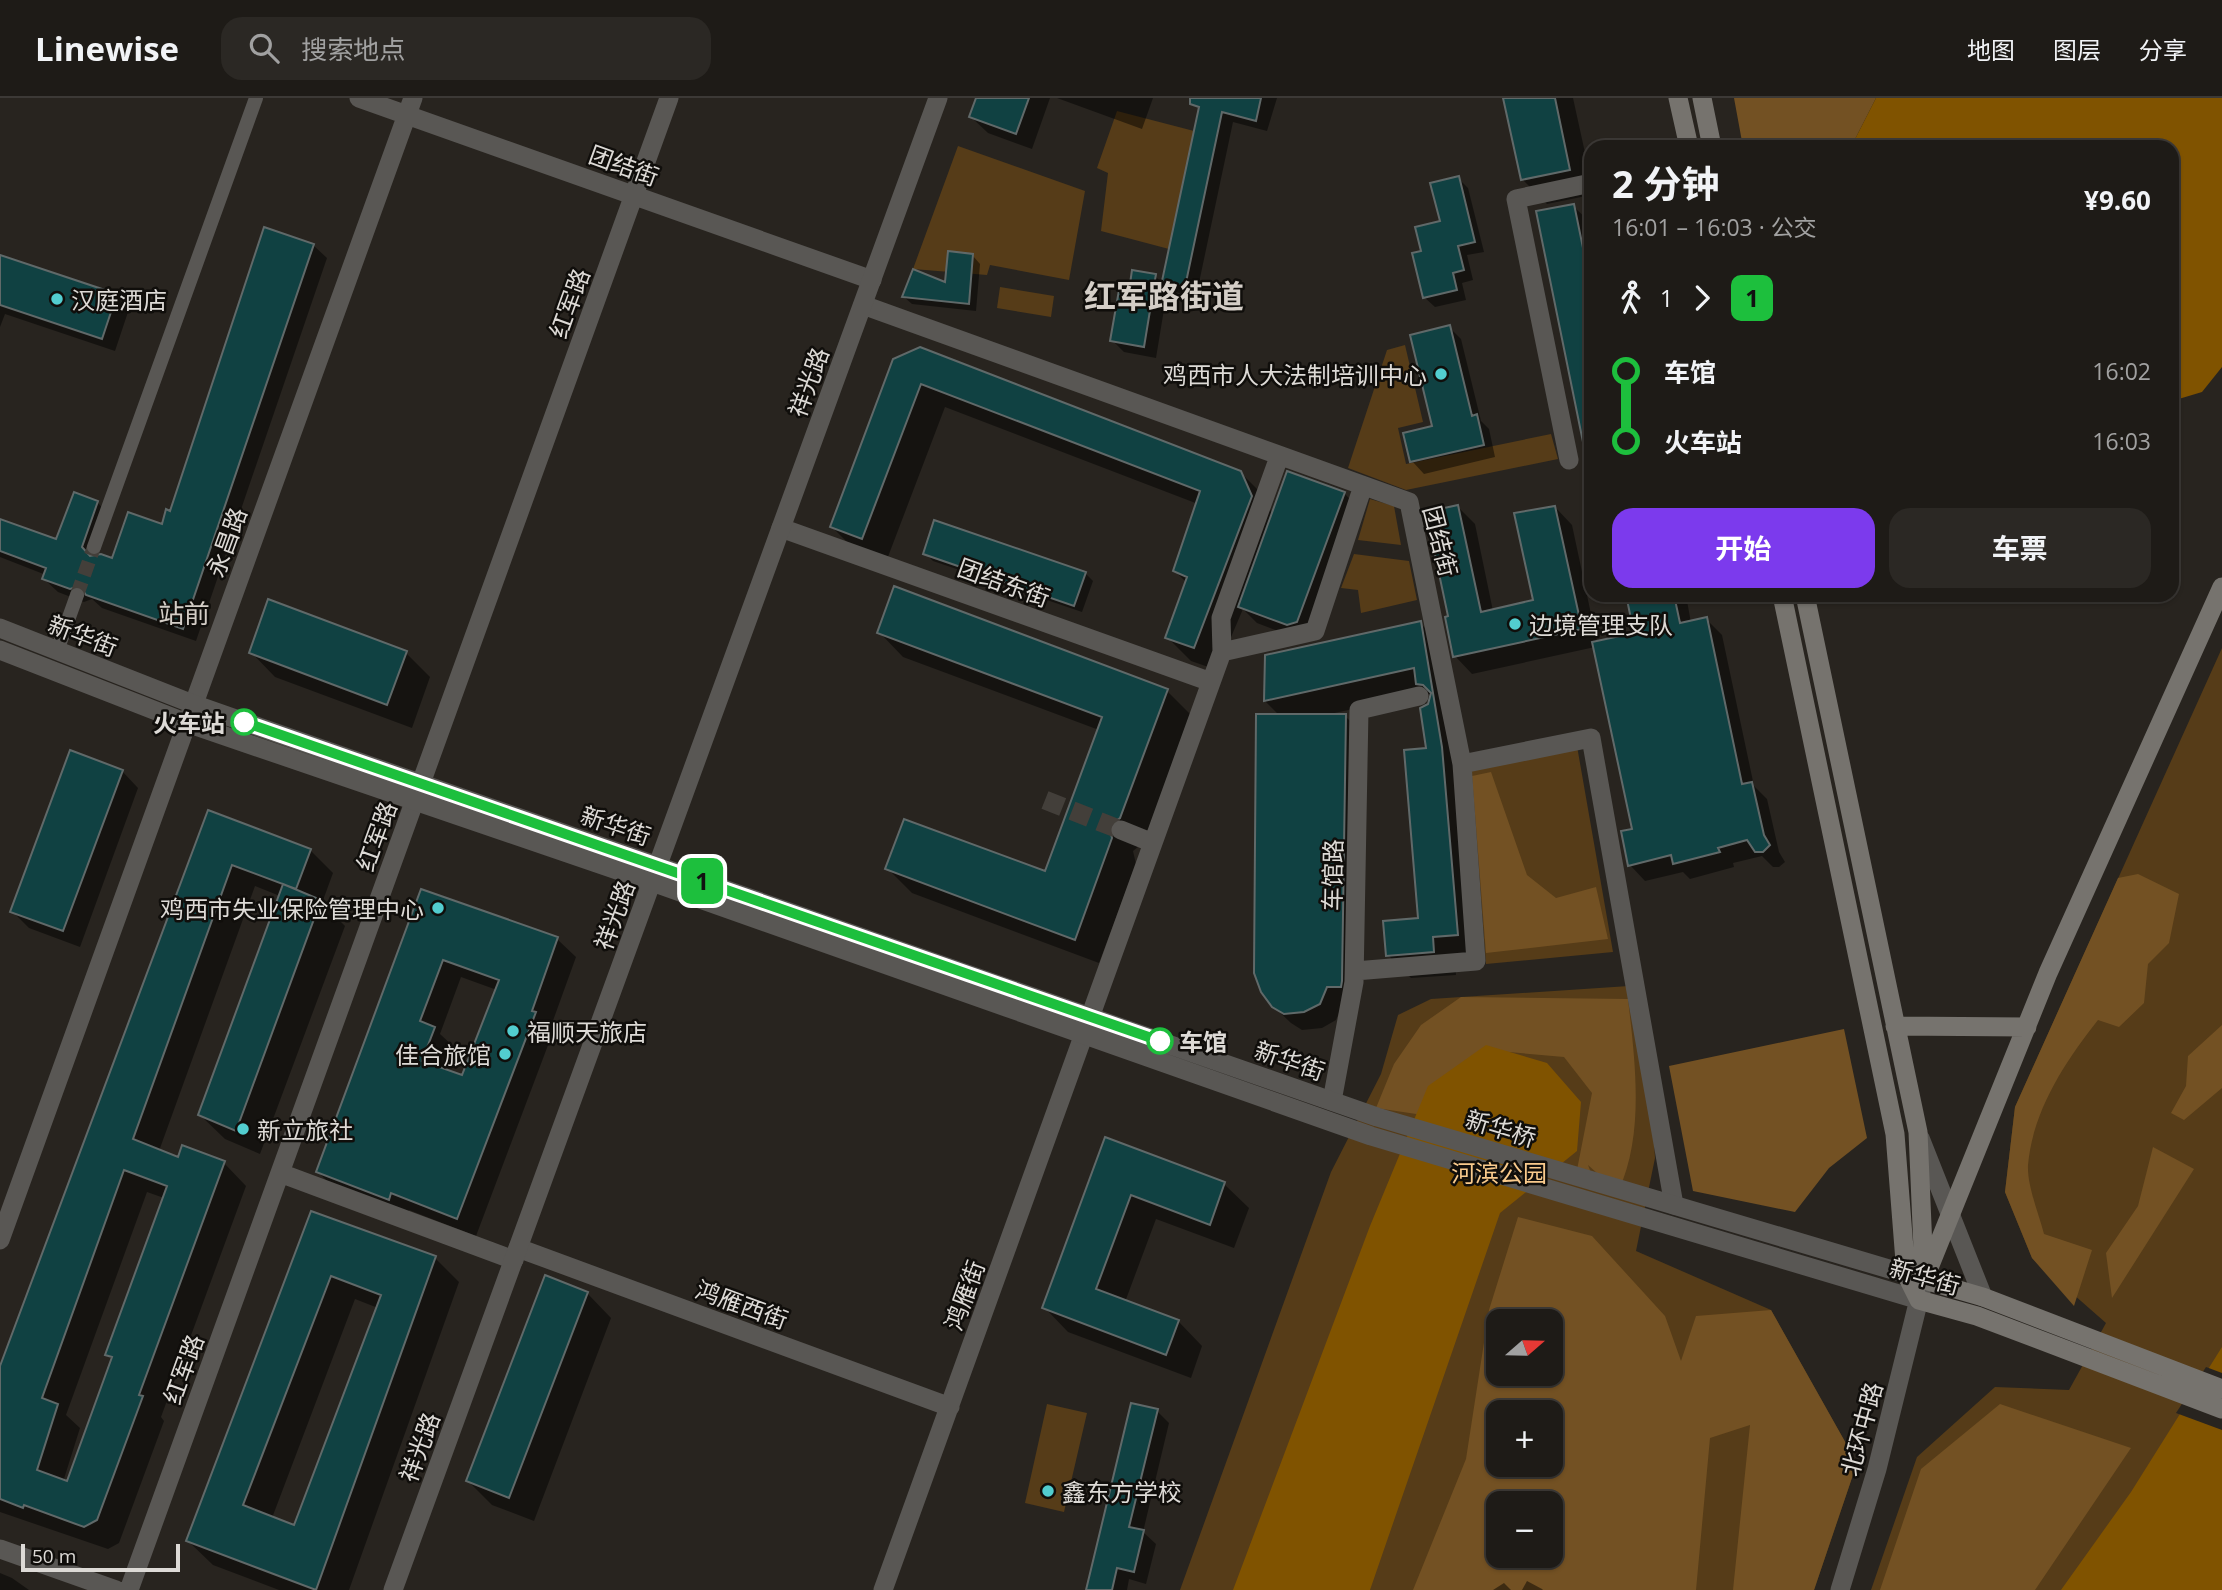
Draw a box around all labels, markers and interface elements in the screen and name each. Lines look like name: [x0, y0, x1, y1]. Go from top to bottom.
search box: [221, 17, 711, 80]
text: Linewise: [35, 26, 179, 71]
icon: search: [245, 29, 283, 67]
text: 搜索地点: [301, 31, 405, 67]
text: 地图: [1967, 33, 2015, 66]
text: 图层: [2053, 33, 2101, 66]
text: 分享: [2139, 33, 2187, 66]
street label: 团结街: [585, 137, 663, 193]
text: 2 分钟: [1612, 157, 1720, 209]
text: ¥9.60: [2084, 182, 2151, 218]
text: 16:01 – 16:03 · 公交: [1612, 211, 1817, 243]
street label: 红军路: [541, 264, 597, 342]
district label: 红军路街道: [1084, 274, 1244, 317]
icon: walk: [1612, 279, 1650, 317]
icon: forward: [1683, 279, 1721, 317]
text: 1: [1745, 281, 1759, 314]
text: 1: [1660, 282, 1673, 314]
place label: 汉庭酒店: [71, 283, 167, 316]
marker: 汉庭酒店: [49, 291, 65, 307]
street label: 祥光路: [780, 343, 836, 421]
text: 车馆: [1664, 354, 1716, 390]
text: 16:02: [2092, 355, 2151, 387]
place label: 鸡西市人大法制培训中心: [1163, 358, 1427, 391]
marker: 鸡西市人大法制培训中心: [1433, 366, 1449, 382]
text: 火车站: [1664, 424, 1742, 460]
text: 16:03: [2092, 425, 2151, 457]
street label: 团结街: [1416, 502, 1466, 580]
street label: 永昌路: [198, 503, 254, 581]
button: 开始: [1612, 508, 1875, 588]
button: 车票: [1889, 508, 2151, 588]
street label: 团结东街: [953, 550, 1055, 614]
district label: 站前: [158, 595, 210, 631]
street label: 新华街: [43, 607, 123, 663]
place label: 边境管理支队: [1529, 608, 1673, 641]
marker: 边境管理支队: [1507, 616, 1523, 632]
place label: 火车站: [153, 706, 225, 739]
marker: 火车站: [231, 709, 257, 735]
street label: 红军路: [348, 797, 404, 875]
street label: 新华街: [577, 798, 655, 852]
street label: 车馆路: [1315, 839, 1349, 911]
line badge: 1: [679, 858, 725, 904]
text: 1: [695, 864, 709, 897]
street label: 祥光路: [586, 876, 642, 954]
place label: 鸡西市失业保险管理中心: [160, 892, 424, 925]
marker: 鸡西市失业保险管理中心: [430, 900, 446, 916]
place label: 福顺天旅店: [527, 1015, 647, 1048]
marker: 福顺天旅店: [505, 1023, 521, 1039]
place label: 车馆: [1179, 1025, 1227, 1058]
marker: 车馆: [1147, 1028, 1173, 1054]
street label: 新华街: [1251, 1033, 1329, 1087]
place label: 佳合旅馆: [395, 1038, 491, 1071]
marker: 佳合旅馆: [497, 1046, 513, 1062]
street label: 新华桥: [1462, 1102, 1540, 1154]
place label: 新立旅社: [257, 1113, 353, 1146]
marker: 新立旅社: [235, 1121, 251, 1137]
park label: 河滨公园: [1451, 1156, 1547, 1189]
street label: 新华街: [1886, 1250, 1964, 1302]
street label: 鸿雁街: [936, 1256, 992, 1334]
street label: 鸿雁西街: [691, 1272, 793, 1336]
north arrow: [1486, 1309, 1563, 1386]
map controls: [1486, 1309, 1563, 1568]
street label: 红军路: [155, 1330, 211, 1408]
street label: 北环中路: [1833, 1378, 1889, 1480]
button: +: [1486, 1400, 1563, 1477]
street label: 祥光路: [391, 1408, 447, 1486]
place label: 鑫东方学校: [1062, 1475, 1182, 1508]
marker: 鑫东方学校: [1040, 1483, 1056, 1499]
button: −: [1486, 1491, 1563, 1568]
scale bar: [21, 1541, 180, 1573]
text: 50 m: [32, 1543, 76, 1569]

